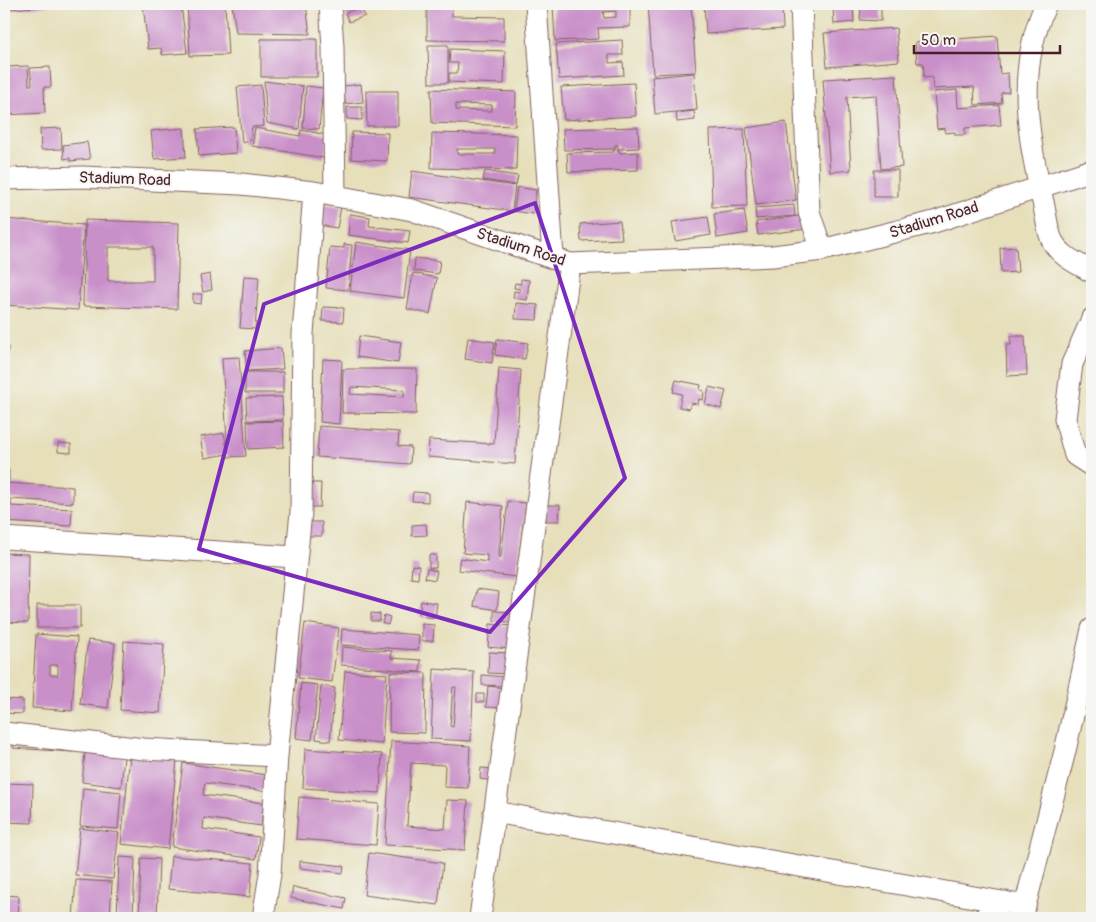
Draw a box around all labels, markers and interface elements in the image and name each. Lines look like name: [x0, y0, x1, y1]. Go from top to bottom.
scale bar: [914, 22, 1060, 54]
text: 50 m: [921, 31, 956, 50]
street label: Stadium Road: [79, 167, 171, 191]
street label: Stadium Road: [887, 197, 981, 243]
street label: Stadium Road: [474, 223, 568, 271]

